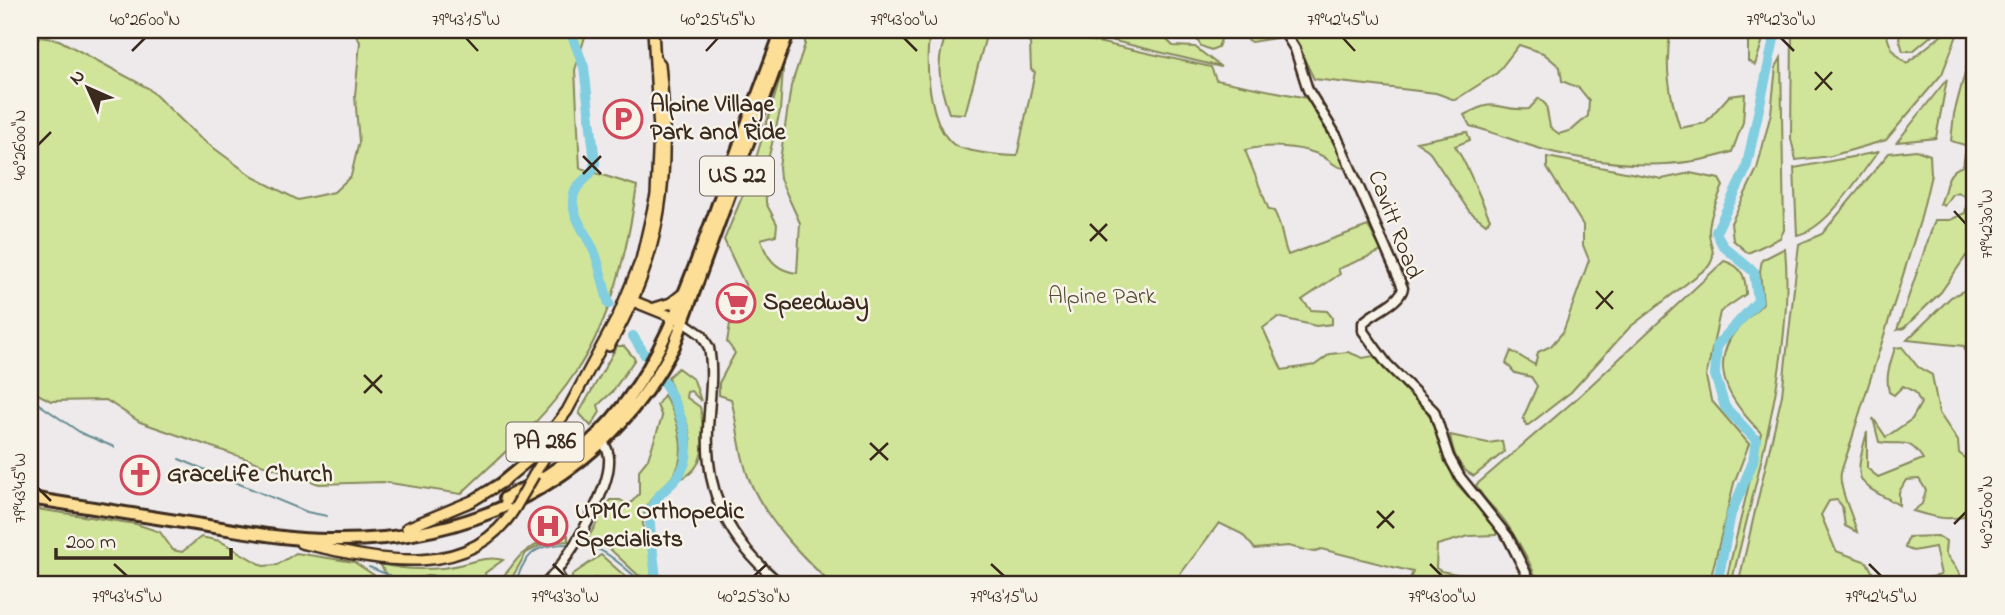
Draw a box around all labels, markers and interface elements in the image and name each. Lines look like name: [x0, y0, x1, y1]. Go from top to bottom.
text: 40°26'00"N: [110, 8, 180, 34]
text: 79°43'15"W: [432, 8, 500, 34]
text: 40°25'45"N: [680, 8, 756, 34]
text: 79°43'00"W: [870, 8, 938, 34]
text: 79°42'45"W: [1307, 8, 1379, 34]
text: 79°42'30"W: [1746, 8, 1816, 34]
north arrow: [52, 52, 122, 122]
text: N: [64, 64, 92, 92]
place label: Alpine Village Park and Ride: [650, 88, 787, 151]
parking icon: Alpine Village Park and Ride: [602, 98, 644, 140]
text: 40°26'00"N: [8, 110, 34, 180]
road number: US 22: [700, 156, 774, 196]
street label: Cavitt Road: [1357, 165, 1431, 285]
text: 79°42'30"W: [1975, 189, 2001, 259]
park label: Alpine Park: [1048, 280, 1157, 315]
supermarket icon: Speedway: [715, 282, 757, 324]
place label: Speedway: [763, 286, 869, 322]
road number: PA 286: [506, 422, 584, 462]
text: 79°43'45"W: [8, 453, 34, 523]
church icon: GraceLife Church: [119, 454, 161, 496]
place label: GraceLife Church: [167, 458, 333, 493]
text: 40°25'00"N: [1975, 475, 2001, 549]
place label: UPMC Orthopedic Specialists: [575, 495, 745, 558]
hospital icon: UPMC Orthopedic Specialists: [527, 505, 569, 547]
scale bar: [56, 517, 231, 561]
text: 200 m: [66, 528, 116, 558]
text: 79°43'45"W: [92, 585, 162, 611]
text: 79°43'30"W: [531, 585, 599, 611]
text: 40°25'30"N: [718, 585, 790, 611]
text: 79°43'15"W: [970, 585, 1038, 611]
text: 79°43'00"W: [1408, 585, 1476, 611]
text: 79°42'45"W: [1845, 585, 1917, 611]

